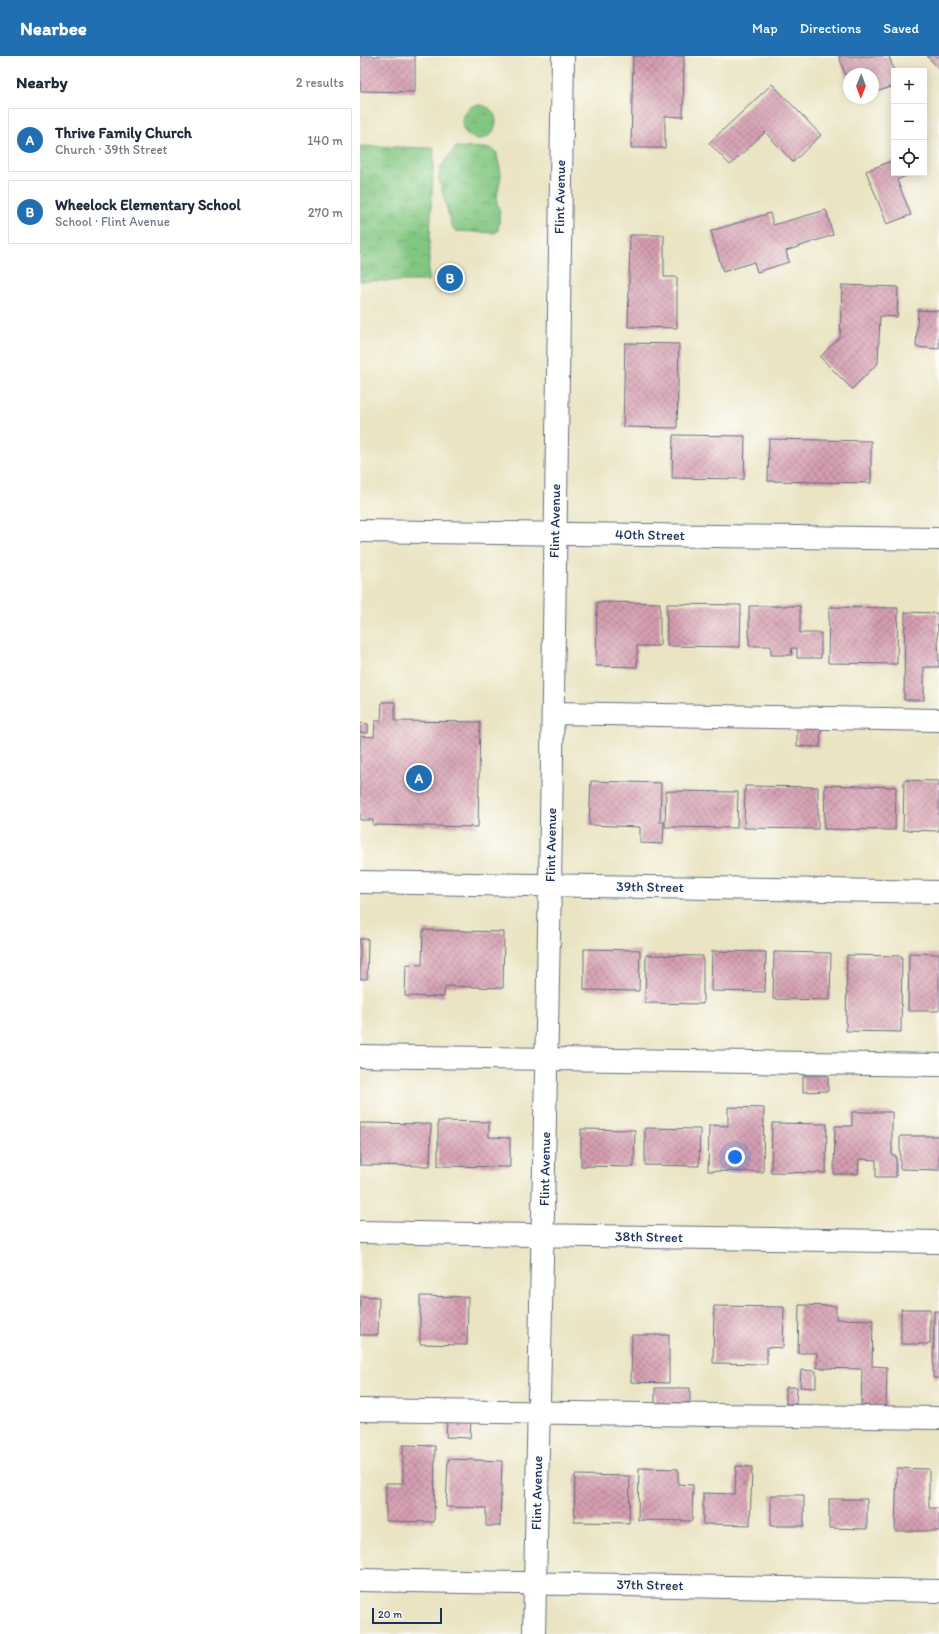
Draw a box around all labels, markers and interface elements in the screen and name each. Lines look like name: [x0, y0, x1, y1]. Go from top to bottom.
text: Nearbee: [20, 17, 87, 40]
text: Map: [752, 20, 778, 37]
text: Directions: [800, 20, 861, 37]
text: Saved: [883, 20, 919, 37]
north arrow: [843, 68, 879, 104]
map controls: [891, 68, 927, 176]
button: +: [891, 68, 927, 104]
text: Nearby: [16, 72, 68, 92]
text: 2 results: [296, 75, 344, 90]
button: −: [891, 104, 927, 140]
text: Thrive Family Church: [55, 124, 192, 142]
text: A: [26, 133, 34, 148]
text: 140 m: [307, 133, 343, 148]
button: locate: [891, 140, 927, 176]
text: Church · 39th Street: [55, 142, 167, 157]
street label: Flint Avenue: [551, 159, 569, 234]
text: Wheelock Elementary School: [55, 196, 241, 214]
text: B: [26, 205, 34, 220]
text: 270 m: [308, 205, 343, 220]
text: School · Flint Avenue: [55, 214, 170, 229]
pin: B: [437, 263, 463, 293]
street label: Flint Avenue: [546, 483, 564, 558]
street label: 40th Street: [615, 526, 685, 544]
pin: A: [406, 763, 432, 793]
street label: Flint Avenue: [542, 807, 560, 882]
street label: 39th Street: [616, 878, 684, 896]
street label: Flint Avenue: [536, 1131, 554, 1206]
your location: [725, 1147, 745, 1167]
street label: 38th Street: [615, 1228, 683, 1246]
street label: Flint Avenue: [528, 1455, 546, 1530]
street label: 37th Street: [616, 1576, 684, 1594]
scale bar: [372, 1606, 442, 1625]
text: 20 m: [378, 1608, 402, 1621]

